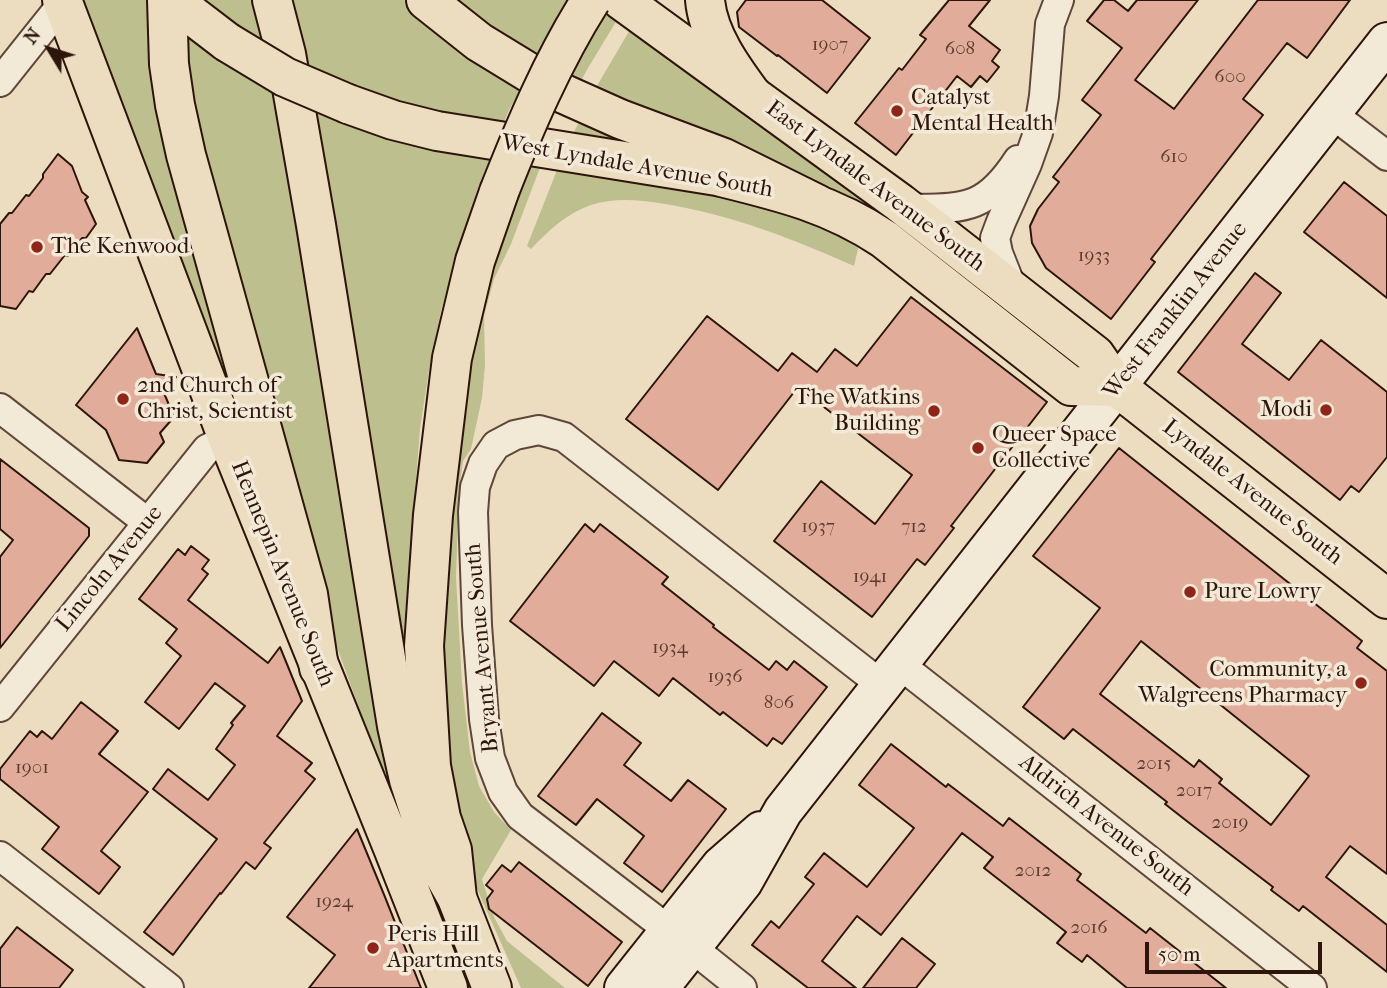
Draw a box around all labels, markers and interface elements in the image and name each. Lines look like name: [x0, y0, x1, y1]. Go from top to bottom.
north arrow: [14, 14, 84, 84]
text: N: [19, 24, 46, 49]
house number: 1907: [812, 34, 848, 56]
house number: 608: [945, 38, 975, 60]
house number: 600: [1214, 66, 1246, 88]
place label: Catalyst Mental Health: [911, 84, 1054, 138]
street label: East Lyndale Avenue South: [760, 96, 990, 278]
marker: Catalyst Mental Health: [889, 103, 905, 119]
street label: West Lyndale Avenue South: [499, 130, 775, 204]
house number: 610: [1160, 146, 1188, 168]
street label: West Franklin Avenue: [1098, 217, 1254, 405]
place label: The Kenwood: [51, 233, 189, 261]
marker: The Kenwood: [29, 239, 45, 255]
house number: 1933: [1078, 245, 1110, 267]
place label: 2nd Church of Christ, Scientist: [137, 372, 293, 426]
place label: The Watkins Building: [795, 384, 920, 438]
marker: 2nd Church of Christ, Scientist: [115, 391, 131, 407]
place label: Modi: [1260, 396, 1312, 424]
marker: Modi: [1318, 402, 1334, 418]
marker: The Watkins Building: [926, 403, 942, 419]
street label: Lyndale Avenue South: [1156, 414, 1348, 572]
place label: Queer Space Collective: [992, 421, 1117, 475]
marker: Queer Space Collective: [970, 440, 986, 456]
street label: Hennepin Avenue South: [224, 457, 340, 691]
street label: Lincoln Avenue: [51, 500, 169, 638]
house number: 1937: [801, 516, 835, 538]
house number: 712: [901, 516, 927, 538]
street label: Bryant Avenue South: [460, 542, 506, 754]
house number: 1941: [853, 566, 887, 588]
place label: Pure Lowry: [1204, 578, 1321, 606]
marker: Pure Lowry: [1182, 584, 1198, 600]
house number: 1934: [652, 637, 688, 659]
place label: Community, a Walgreens Pharmacy: [1138, 656, 1347, 710]
house number: 1936: [708, 666, 742, 688]
marker: Community, a Walgreens Pharmacy: [1353, 675, 1369, 691]
house number: 806: [764, 692, 794, 714]
street label: Aldrich Avenue South: [1013, 749, 1199, 903]
house number: 2015: [1136, 753, 1172, 775]
house number: 1901: [15, 757, 49, 779]
house number: 2017: [1176, 780, 1212, 802]
house number: 2019: [1212, 812, 1248, 834]
house number: 2012: [1015, 860, 1051, 882]
house number: 1924: [315, 891, 353, 913]
house number: 2016: [1070, 917, 1108, 939]
place label: Peris Hill Apartments: [387, 921, 503, 975]
scale bar: [1149, 928, 1326, 972]
marker: Peris Hill Apartments: [365, 940, 381, 956]
text: 50 m: [1158, 942, 1201, 966]

